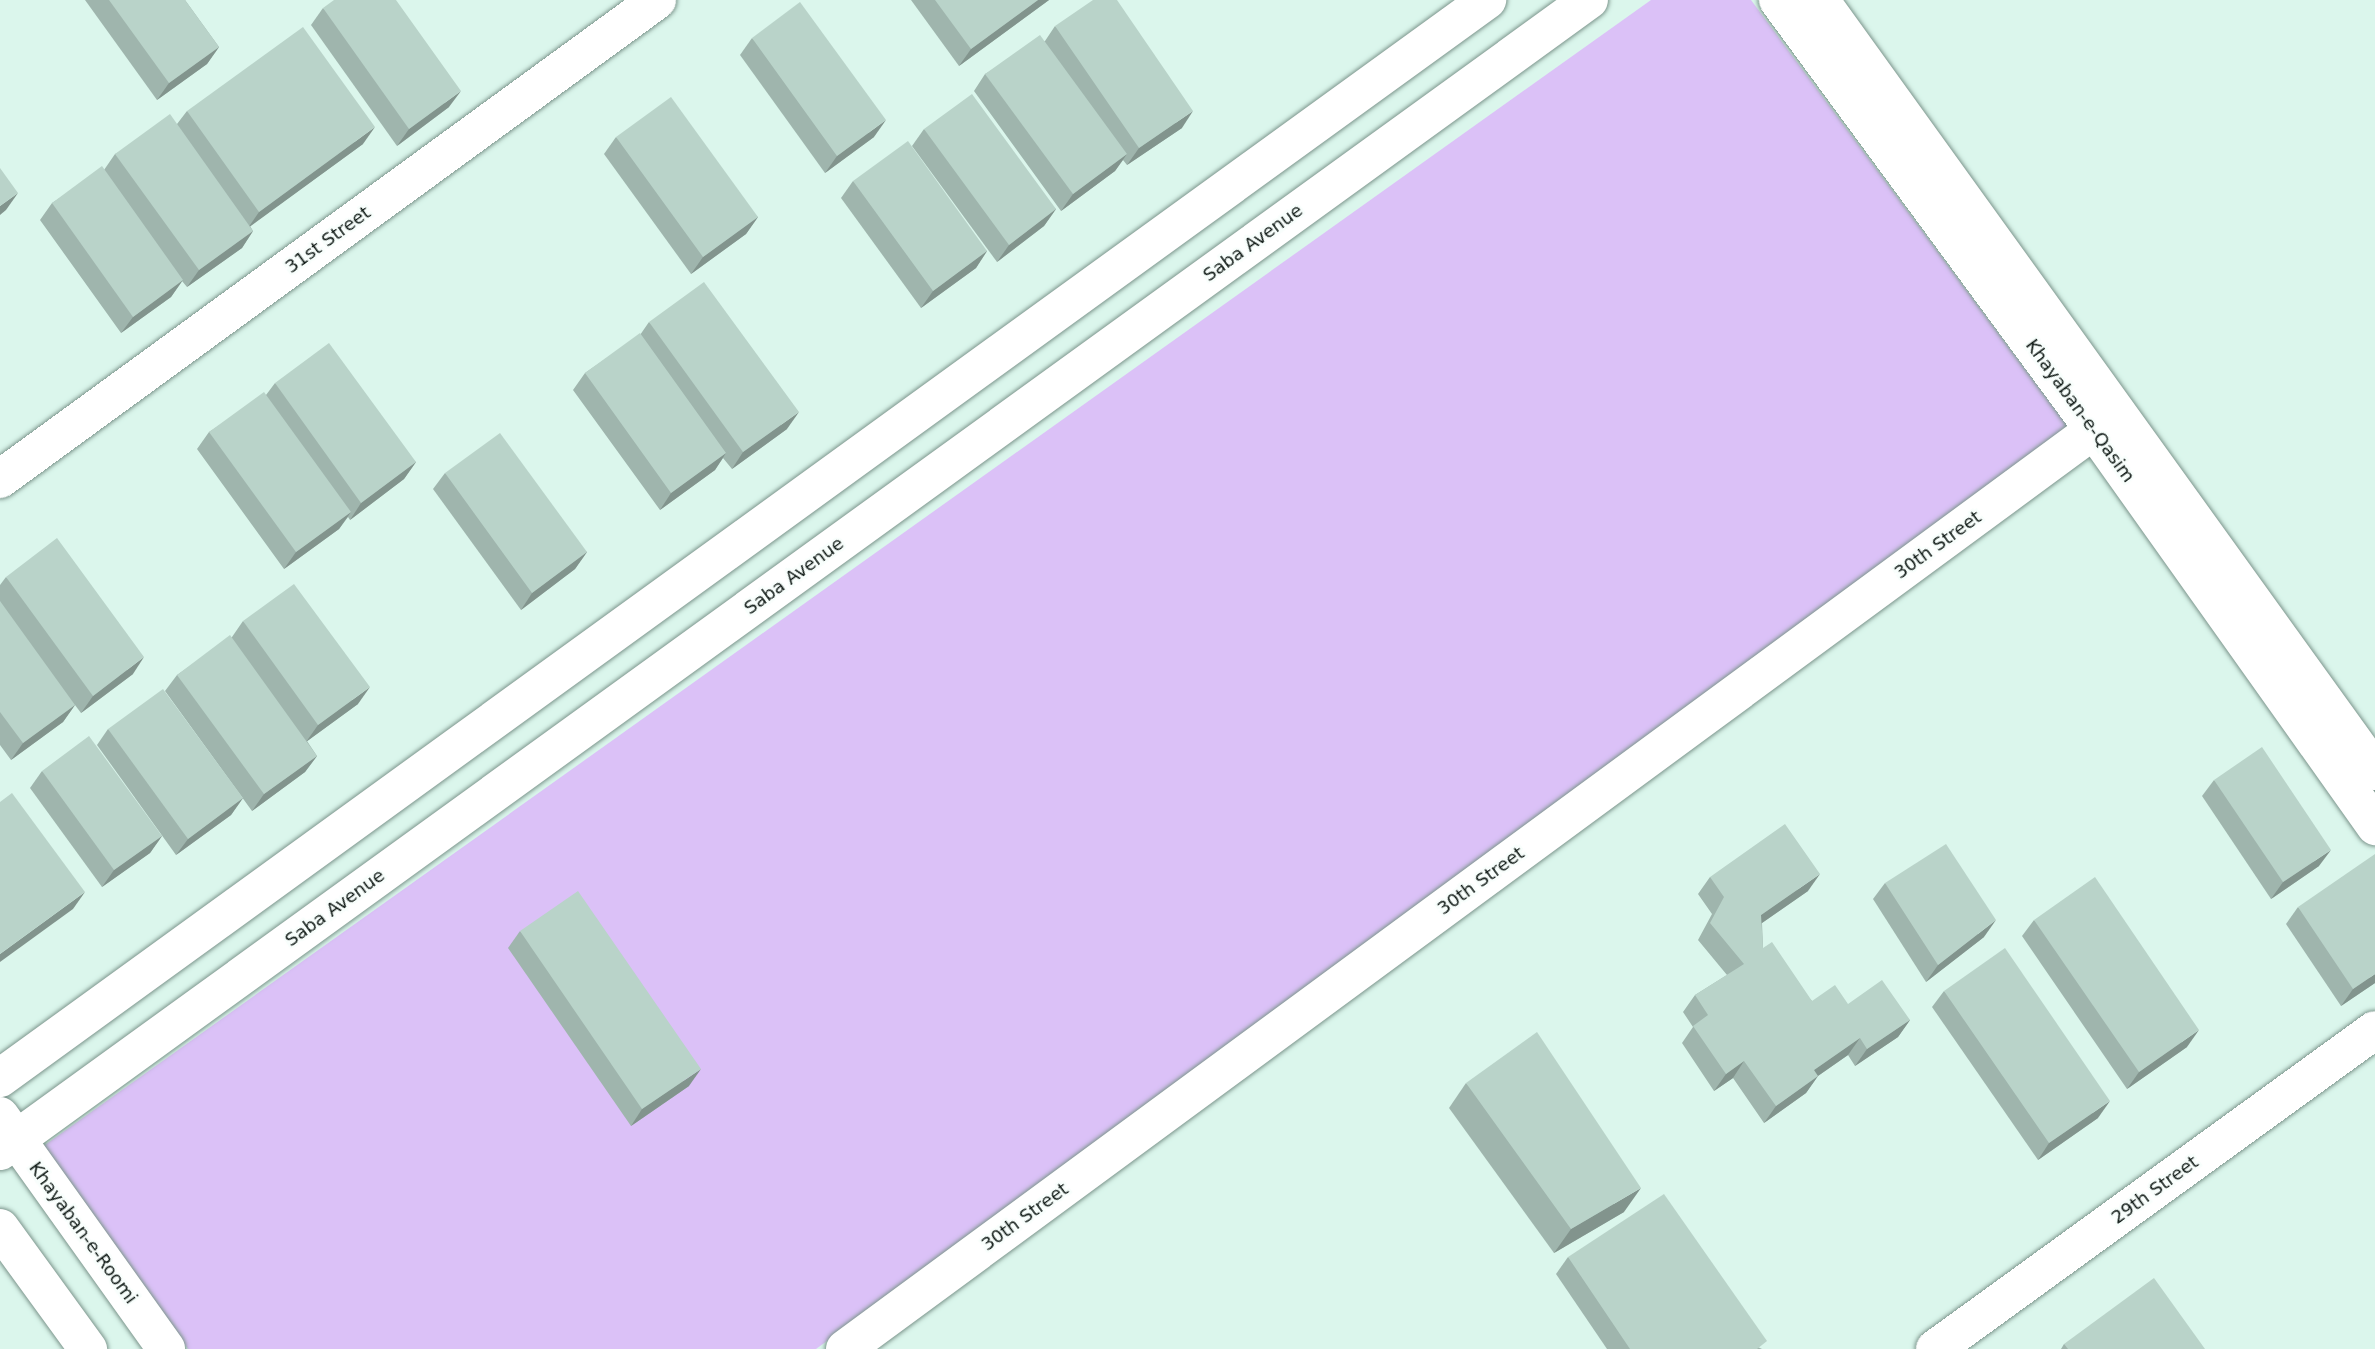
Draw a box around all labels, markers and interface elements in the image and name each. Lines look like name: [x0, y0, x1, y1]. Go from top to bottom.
street label: Saba Avenue: [1199, 200, 1307, 286]
street label: 31st Street: [281, 202, 375, 278]
street label: Khayaban-e-Qasim: [2021, 335, 2139, 487]
street label: 30th Street: [1890, 506, 1986, 584]
street label: Saba Avenue: [740, 533, 848, 619]
street label: 30th Street: [1433, 842, 1529, 920]
street label: Saba Avenue: [281, 865, 389, 951]
street label: 29th Street: [2107, 1151, 2203, 1229]
street label: Khayaban-e-Roomi: [24, 1158, 142, 1308]
street label: 30th Street: [977, 1178, 1073, 1256]

